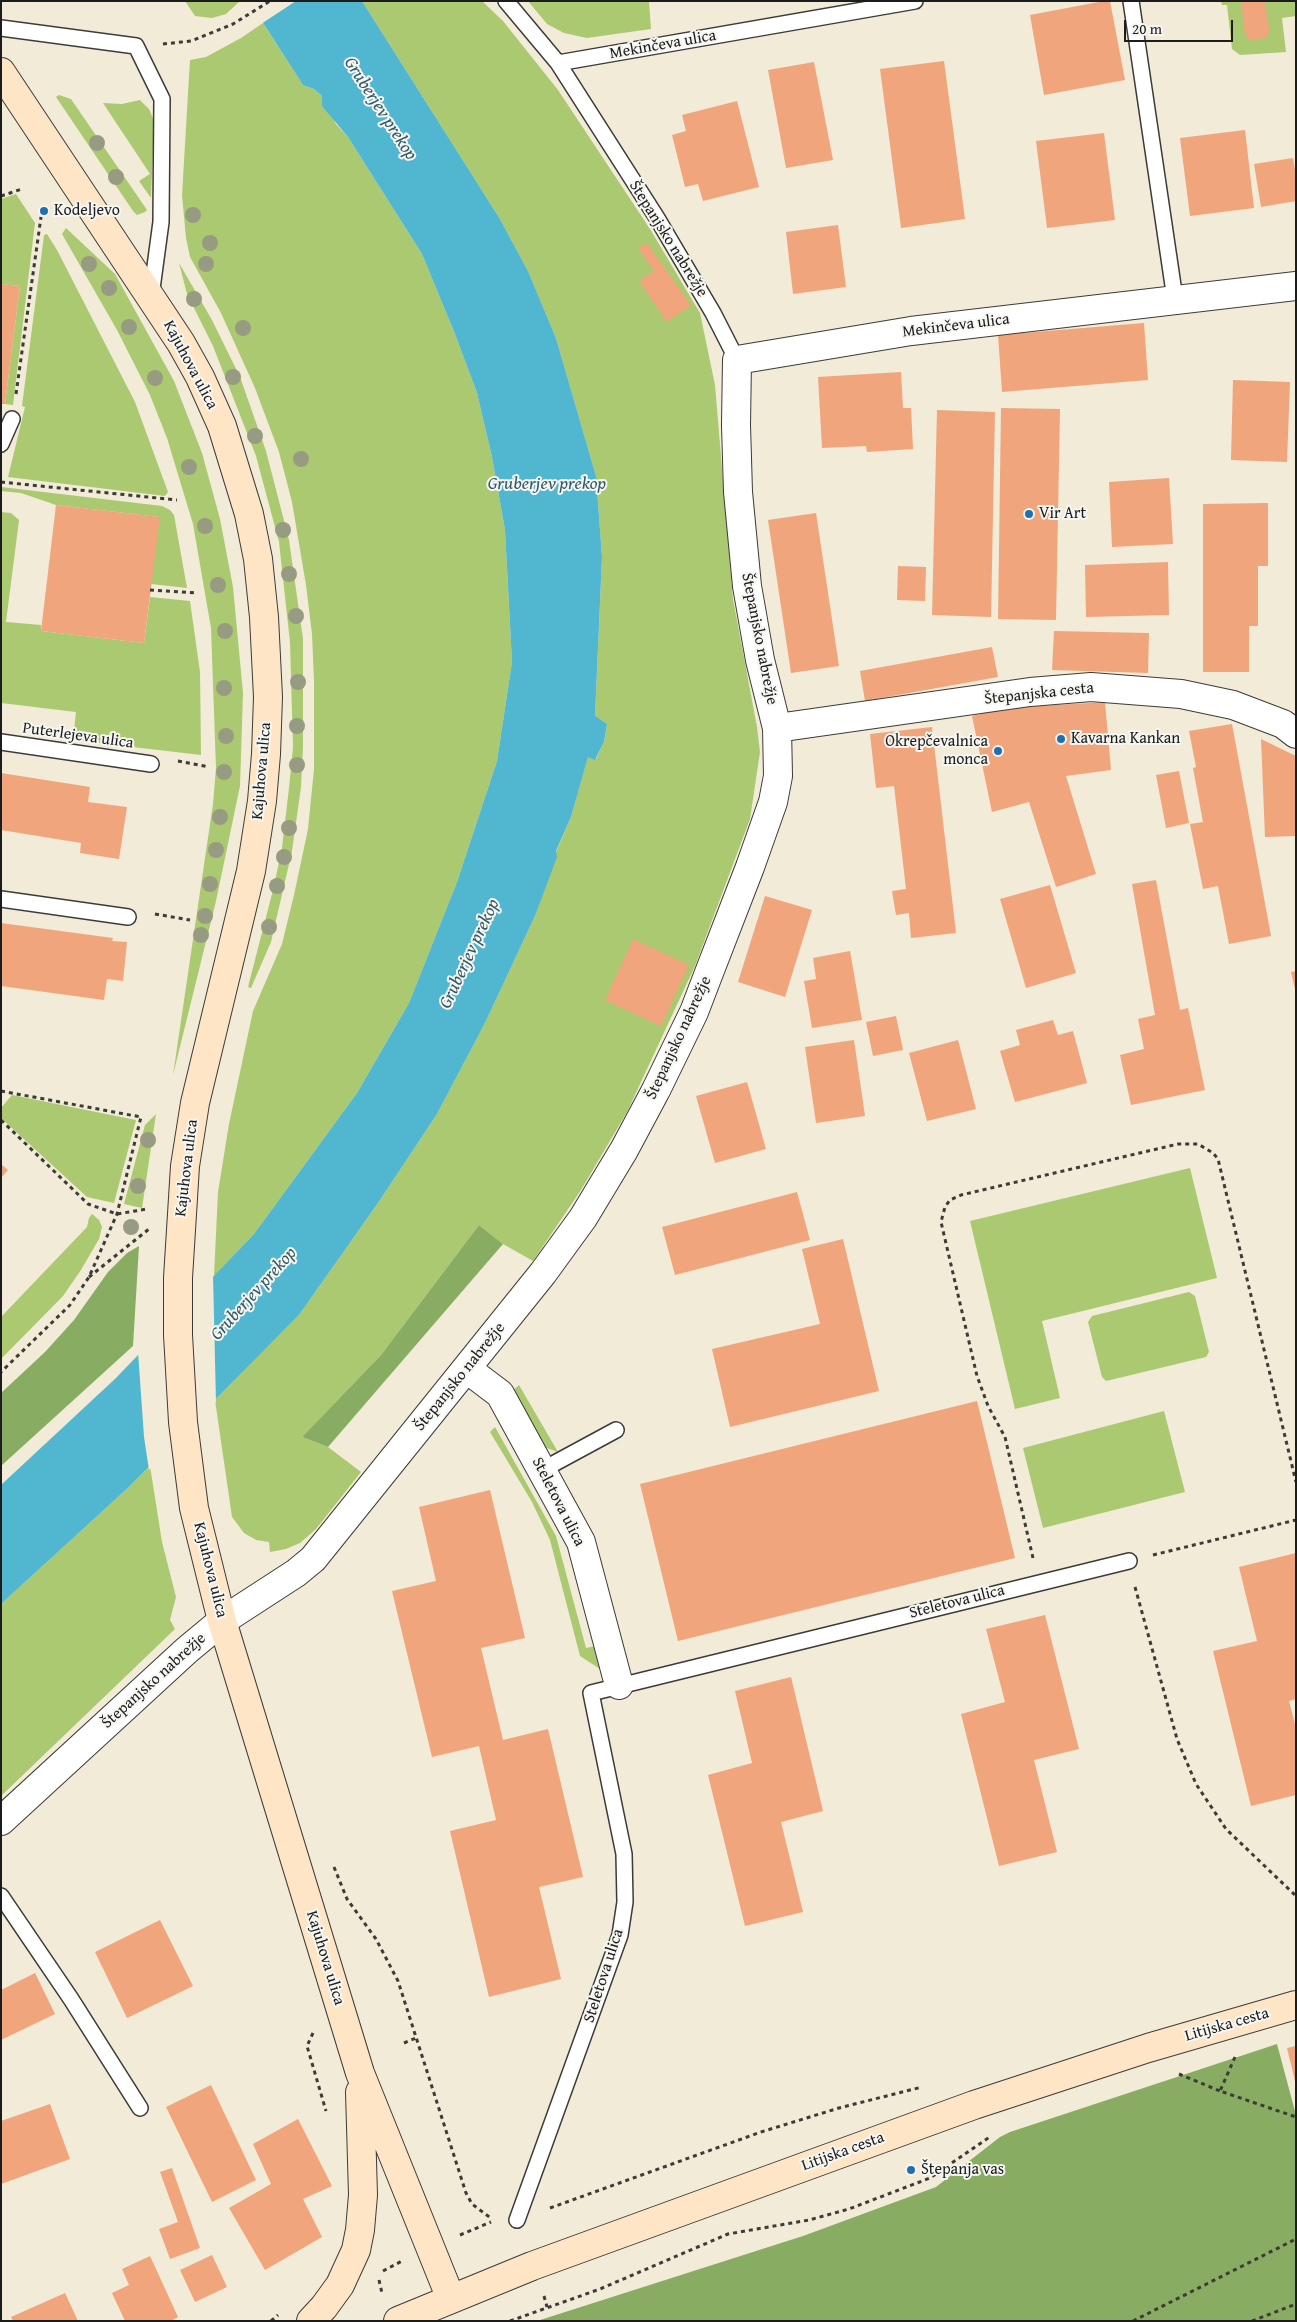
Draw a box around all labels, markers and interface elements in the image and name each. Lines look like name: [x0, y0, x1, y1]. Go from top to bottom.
scale bar: [1127, 10, 1236, 42]
text: 20 m: [1132, 18, 1162, 39]
street label: Mekinčeva ulica: [608, 26, 718, 64]
water label: Gruberjev prekop: [339, 53, 421, 165]
street label: Štepanjsko nabrežje: [624, 177, 712, 301]
place label: Kodeljevo: [54, 201, 120, 221]
marker: Kodeljevo: [38, 205, 50, 217]
street label: Mekinčeva ulica: [901, 310, 1011, 342]
street label: Kajuhova ulica: [159, 317, 221, 413]
water label: Gruberjev prekop: [488, 473, 606, 495]
place label: Vir Art: [1039, 504, 1086, 524]
marker: Vir Art: [1023, 508, 1035, 520]
street label: Štepanjsko nabrežje: [737, 572, 781, 706]
street label: Štepanjska cesta: [983, 679, 1095, 709]
street label: Puterlejeva ulica: [21, 719, 135, 753]
street label: Kajuhova ulica: [248, 721, 276, 821]
place label: Kavarna Kankan: [1071, 729, 1180, 749]
place label: Okrepčevalnica monca: [885, 732, 988, 770]
marker: Kavarna Kankan: [1055, 733, 1067, 745]
marker: Okrepčevalnica monca: [992, 745, 1004, 757]
water label: Gruberjev prekop: [435, 896, 505, 1012]
street label: Štepanjsko nabrežje: [642, 973, 716, 1103]
street label: Kajuhova ulica: [172, 1118, 202, 1218]
water label: Gruberjev prekop: [206, 1243, 302, 1345]
street label: Štepanjsko nabrežje: [410, 1319, 510, 1435]
street label: Steletova ulica: [527, 1454, 589, 1550]
street label: Kajuhova ulica: [189, 1520, 231, 1620]
street label: Steletova ulica: [907, 1581, 1007, 1623]
street label: Štepanjsko nabrežje: [98, 1629, 210, 1733]
street label: Kajuhova ulica: [302, 1908, 348, 2008]
street label: Steletova ulica: [580, 1927, 628, 2025]
street label: Litijska cesta: [1183, 2004, 1271, 2046]
street label: Litijska cesta: [799, 2128, 887, 2176]
place label: Štepanja vas: [921, 2160, 1004, 2180]
marker: Štepanja vas: [905, 2164, 917, 2176]

